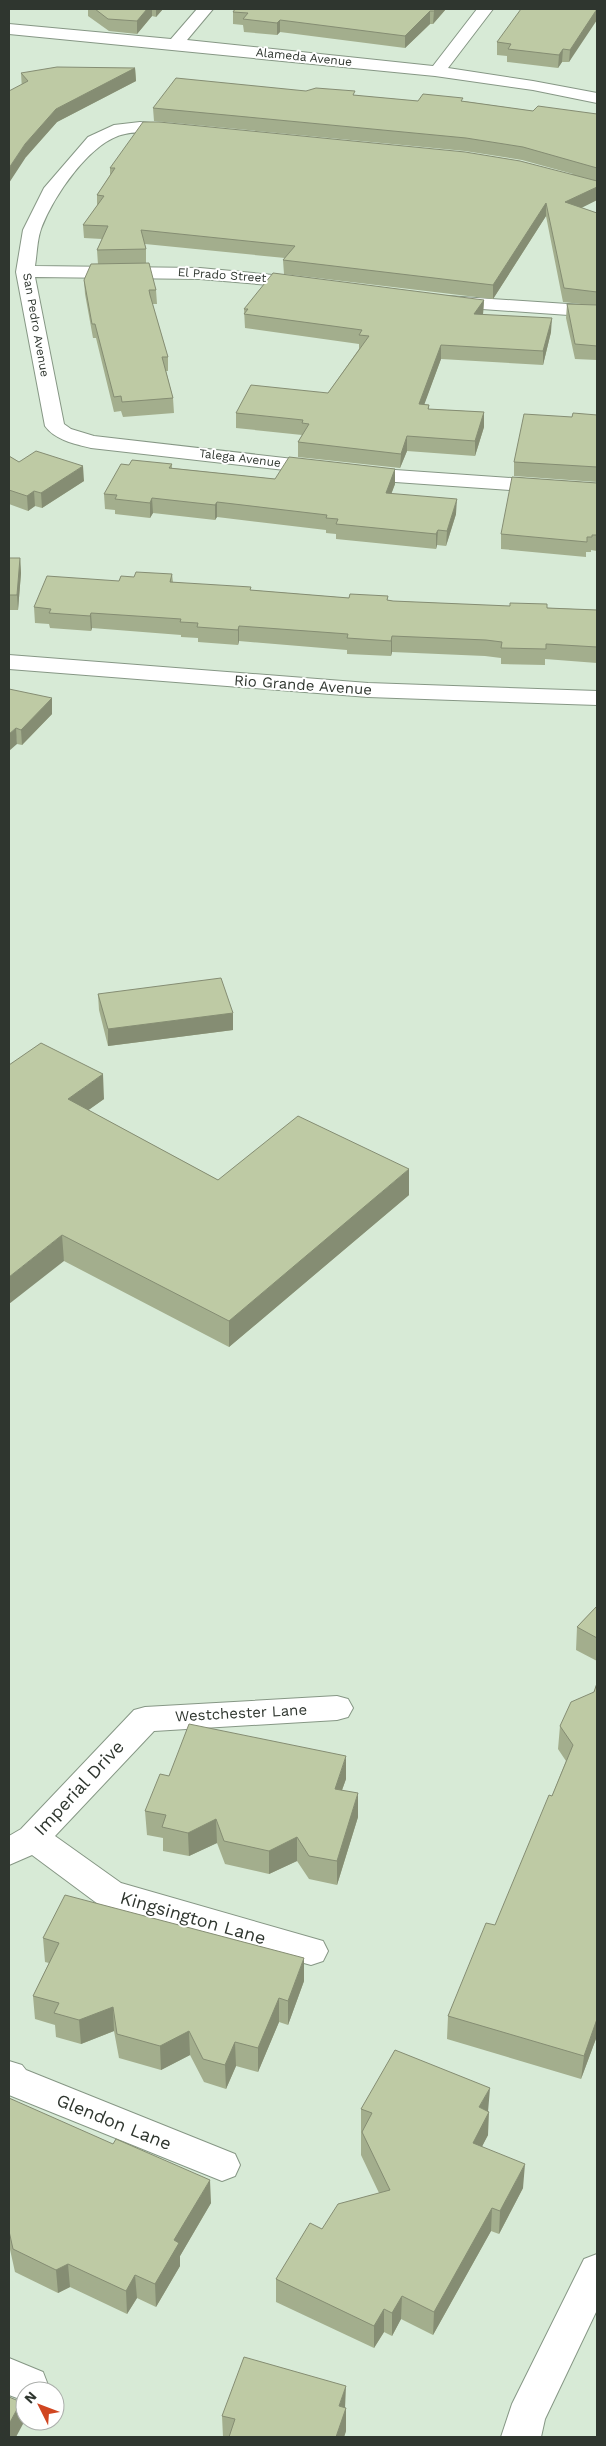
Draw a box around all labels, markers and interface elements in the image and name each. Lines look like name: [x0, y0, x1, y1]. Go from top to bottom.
street label: Alameda Avenue: [255, 45, 353, 69]
street label: El Prado Street: [177, 265, 267, 285]
street label: San Pedro Avenue: [20, 272, 52, 378]
street label: Talega Avenue: [198, 446, 282, 470]
street label: Rio Grande Avenue: [233, 671, 373, 699]
street label: Westchester Lane: [175, 1701, 307, 1725]
street label: Imperial Drive: [29, 1736, 128, 1839]
street label: Kingsington Lane: [118, 1887, 268, 1948]
street label: Glendon Lane: [54, 2089, 175, 2154]
north arrow: [15, 2381, 65, 2431]
text: N: [21, 2388, 40, 2407]

